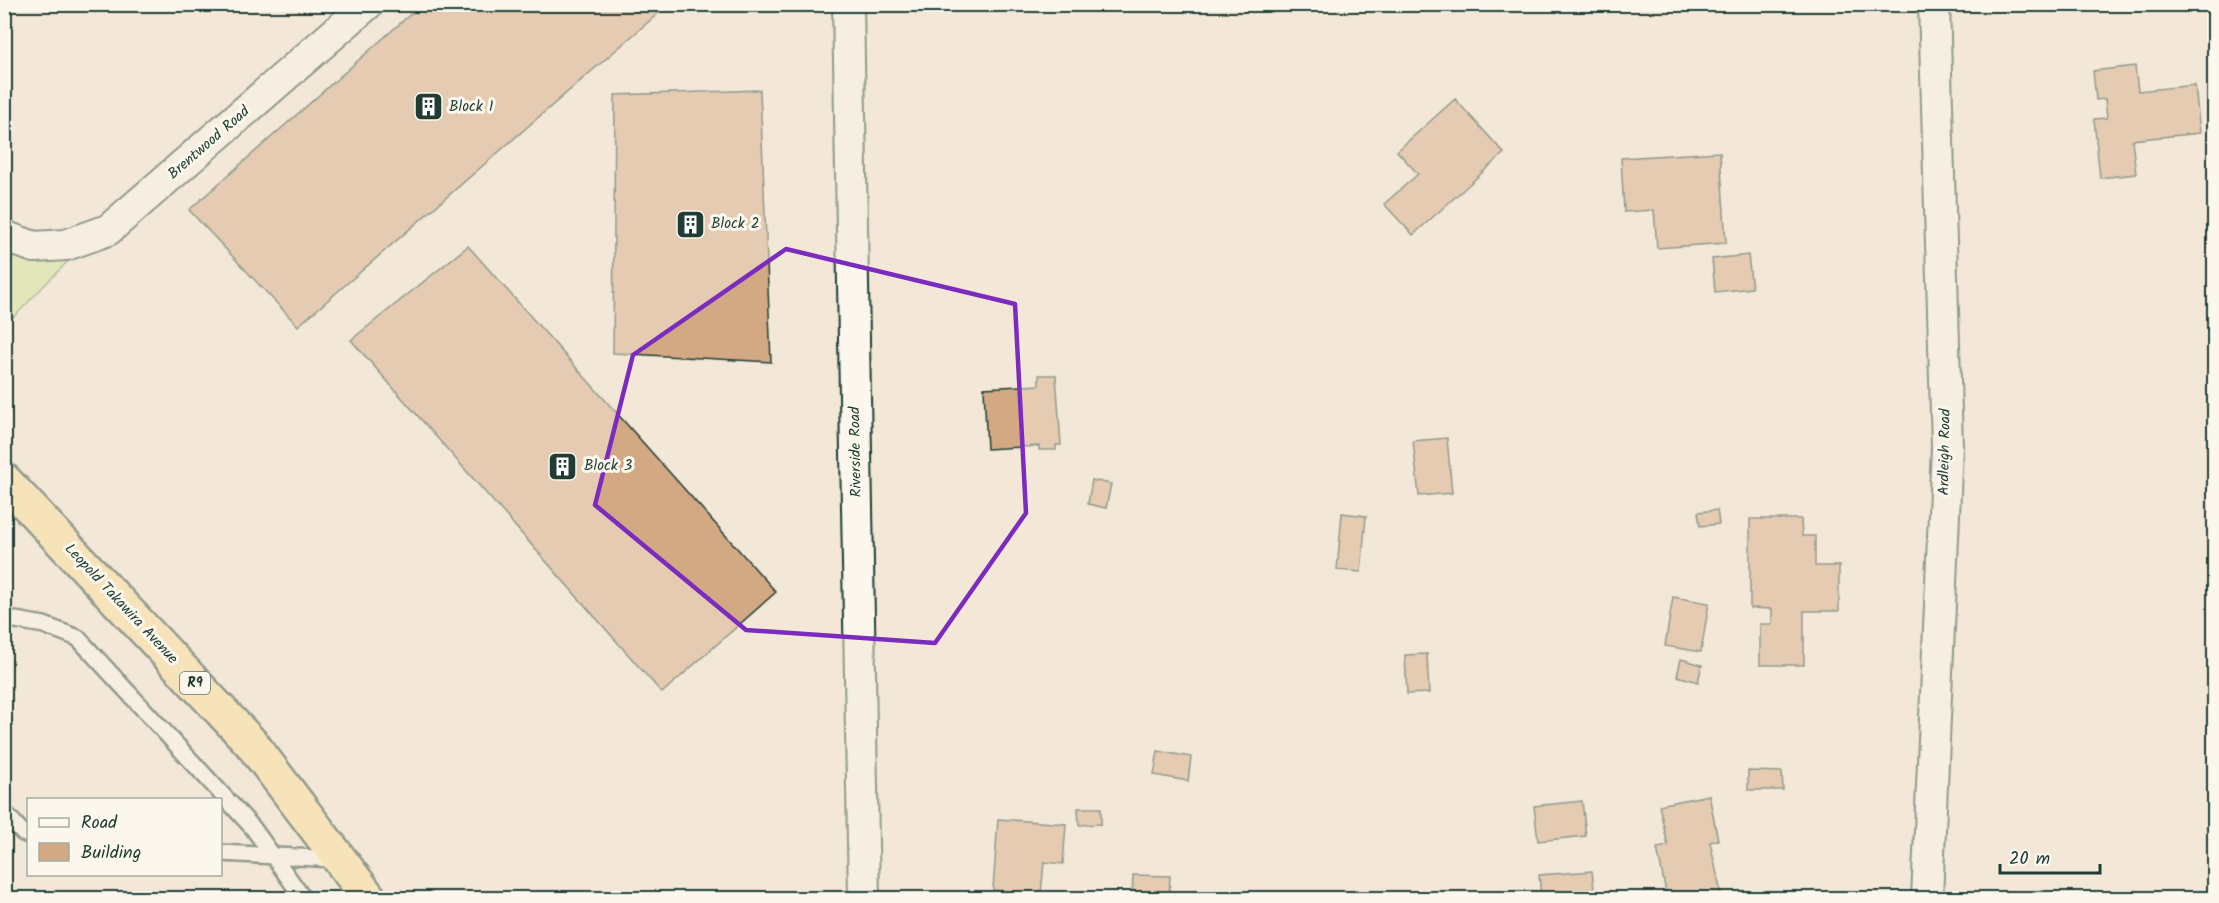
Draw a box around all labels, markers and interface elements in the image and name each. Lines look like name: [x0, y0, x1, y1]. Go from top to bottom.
building icon: Block 1: [412, 91, 444, 123]
place label: Block 1: [449, 95, 494, 119]
street label: Brentwood Road: [163, 100, 256, 186]
building icon: Block 2: [674, 208, 706, 240]
place label: Block 2: [711, 212, 759, 236]
street label: Riverside Road: [843, 406, 869, 498]
street label: Ardleigh Road: [1932, 408, 1958, 496]
building icon: Block 3: [547, 450, 579, 482]
place label: Block 3: [584, 454, 633, 478]
street label: Leopold Takawira Avenue: [58, 538, 184, 670]
road number: R9: [180, 672, 210, 694]
legend: [27, 798, 222, 876]
text: Road: [81, 809, 118, 838]
scale bar: [2000, 837, 2100, 875]
text: Building: [81, 839, 141, 868]
text: 20 m: [2009, 845, 2050, 874]

